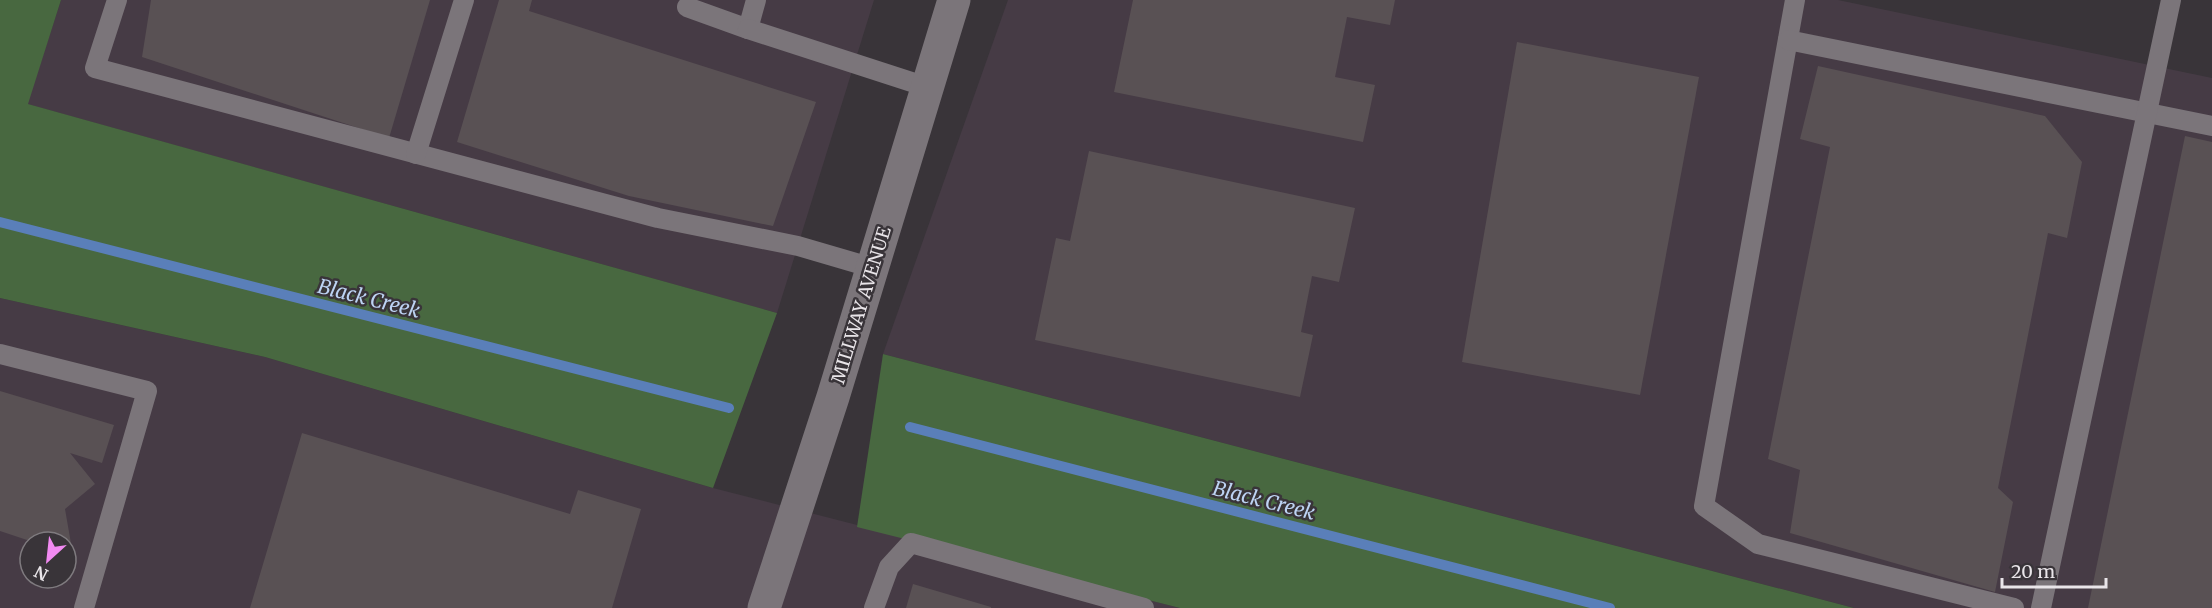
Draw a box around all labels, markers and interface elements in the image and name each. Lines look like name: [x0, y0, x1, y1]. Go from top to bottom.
street label: MILLWAY AVENUE: [826, 223, 896, 386]
water label: Black Creek: [315, 273, 423, 323]
water label: Black Creek: [1210, 475, 1318, 525]
north arrow: [18, 530, 78, 590]
scale bar: [2002, 551, 2106, 589]
text: 20 m: [2011, 560, 2055, 583]
text: N: [31, 561, 51, 585]

